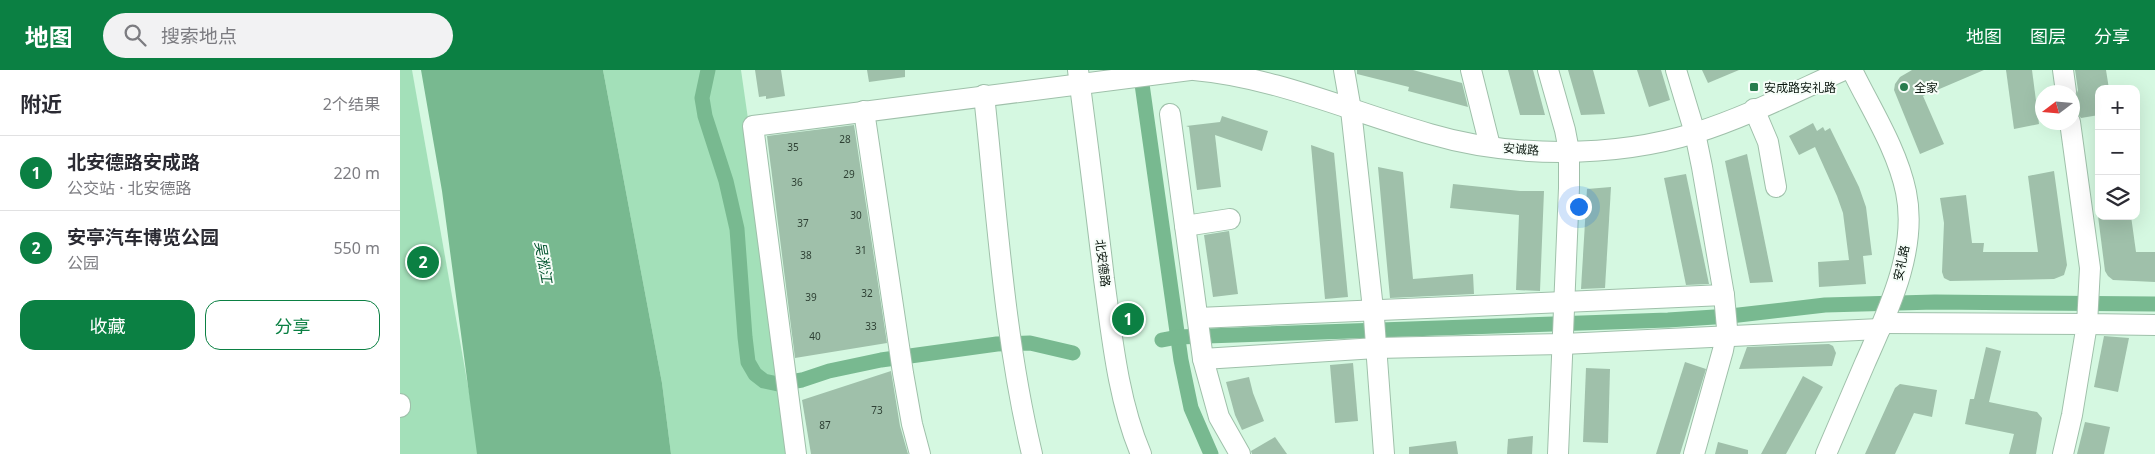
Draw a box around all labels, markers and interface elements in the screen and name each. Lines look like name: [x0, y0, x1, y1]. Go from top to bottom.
search box: [103, 13, 453, 58]
text: 地图: [25, 20, 73, 53]
icon: search: [121, 21, 149, 49]
text: 搜索地点: [161, 23, 237, 49]
text: 地图: [1966, 24, 2002, 48]
text: 图层: [2030, 24, 2066, 48]
text: 分享: [2094, 24, 2130, 48]
place label: 安成路安礼路: [1764, 79, 1836, 96]
place label: 全家: [1914, 79, 1938, 96]
marker: 安成路安礼路: [1748, 81, 1760, 93]
marker: 全家: [1898, 81, 1910, 93]
north arrow: [2035, 85, 2080, 130]
map controls: [2095, 85, 2140, 220]
button: +: [2095, 85, 2140, 130]
text: 附近: [20, 90, 62, 118]
text: 2个结果: [323, 93, 380, 115]
button: −: [2095, 130, 2140, 175]
house number: 28: [839, 132, 851, 146]
street label: 安诚路: [1502, 139, 1540, 159]
house number: 35: [787, 140, 799, 154]
text: 北安德路安成路: [67, 149, 200, 175]
text: 1: [31, 162, 41, 184]
text: 220 m: [333, 162, 380, 184]
house number: 29: [843, 167, 855, 181]
house number: 36: [791, 175, 803, 189]
button: layers: [2095, 175, 2140, 220]
text: 公交站 · 北安德路: [67, 177, 192, 199]
your location: [1566, 194, 1592, 220]
house number: 30: [850, 208, 862, 222]
house number: 37: [797, 216, 809, 230]
text: 安亭汽车博览公园: [67, 224, 219, 250]
text: 2: [31, 237, 41, 259]
text: 550 m: [333, 237, 380, 259]
street label: 北安德路: [1092, 238, 1114, 288]
water label: 吴淞江: [531, 240, 557, 286]
pin: 2: [407, 243, 439, 281]
house number: 31: [855, 243, 867, 257]
street label: 安礼路: [1889, 244, 1913, 282]
house number: 38: [800, 248, 812, 262]
text: 公园: [67, 252, 99, 274]
house number: 32: [861, 286, 873, 300]
house number: 39: [805, 290, 817, 304]
button: 收藏: [20, 300, 195, 350]
button: 分享: [205, 300, 380, 350]
pin: 1: [1112, 300, 1144, 338]
house number: 33: [865, 319, 877, 333]
house number: 40: [809, 329, 821, 343]
house number: 73: [871, 403, 883, 417]
house number: 87: [819, 418, 831, 432]

